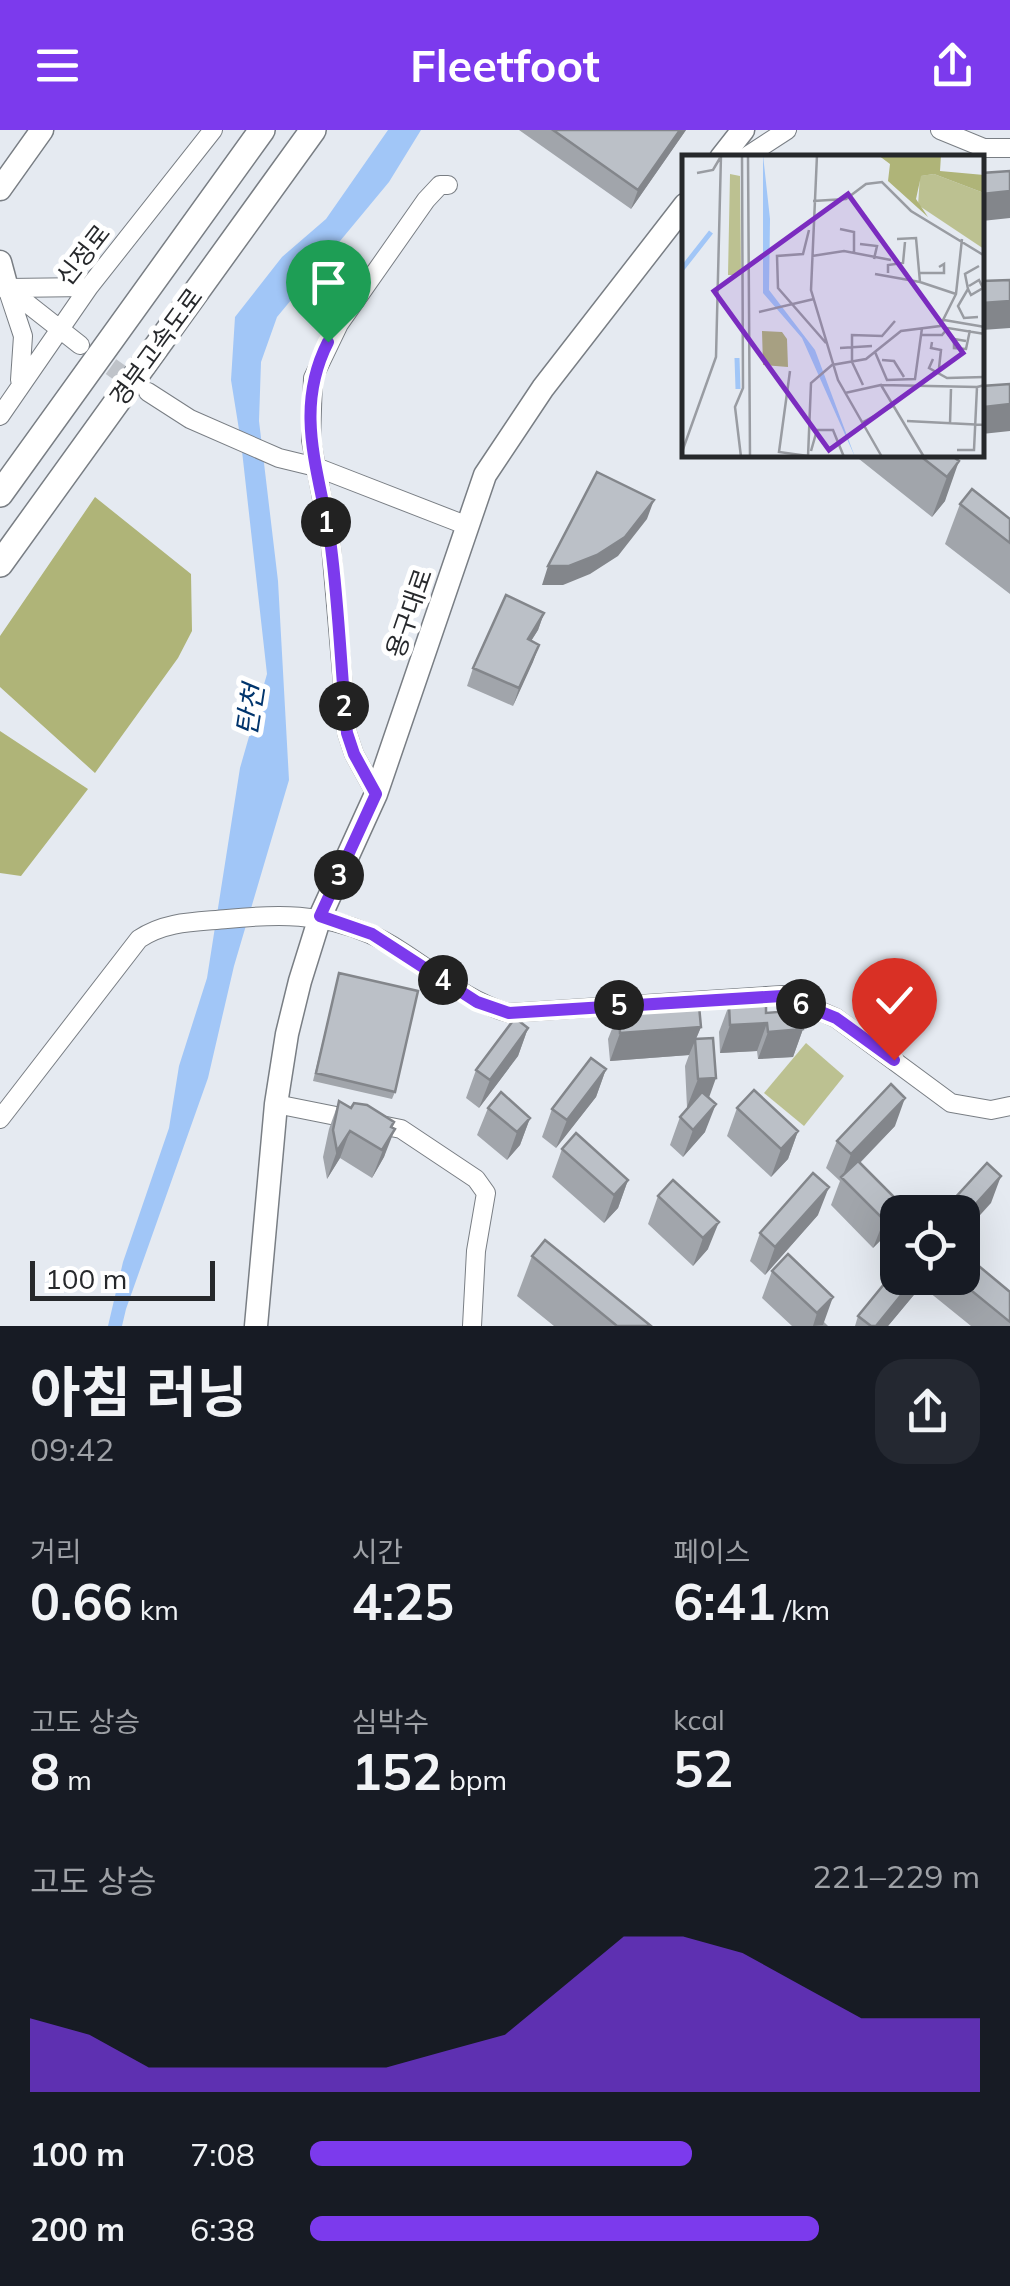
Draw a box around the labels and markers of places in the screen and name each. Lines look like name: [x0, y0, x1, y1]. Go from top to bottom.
pin: [286, 240, 371, 343]
pin: 1: [301, 497, 351, 547]
pin: 2: [319, 681, 369, 731]
pin: 3: [314, 850, 364, 900]
pin: 4: [418, 955, 468, 1005]
pin: [852, 958, 937, 1061]
pin: 6: [776, 979, 826, 1029]
pin: 5: [594, 980, 644, 1030]

